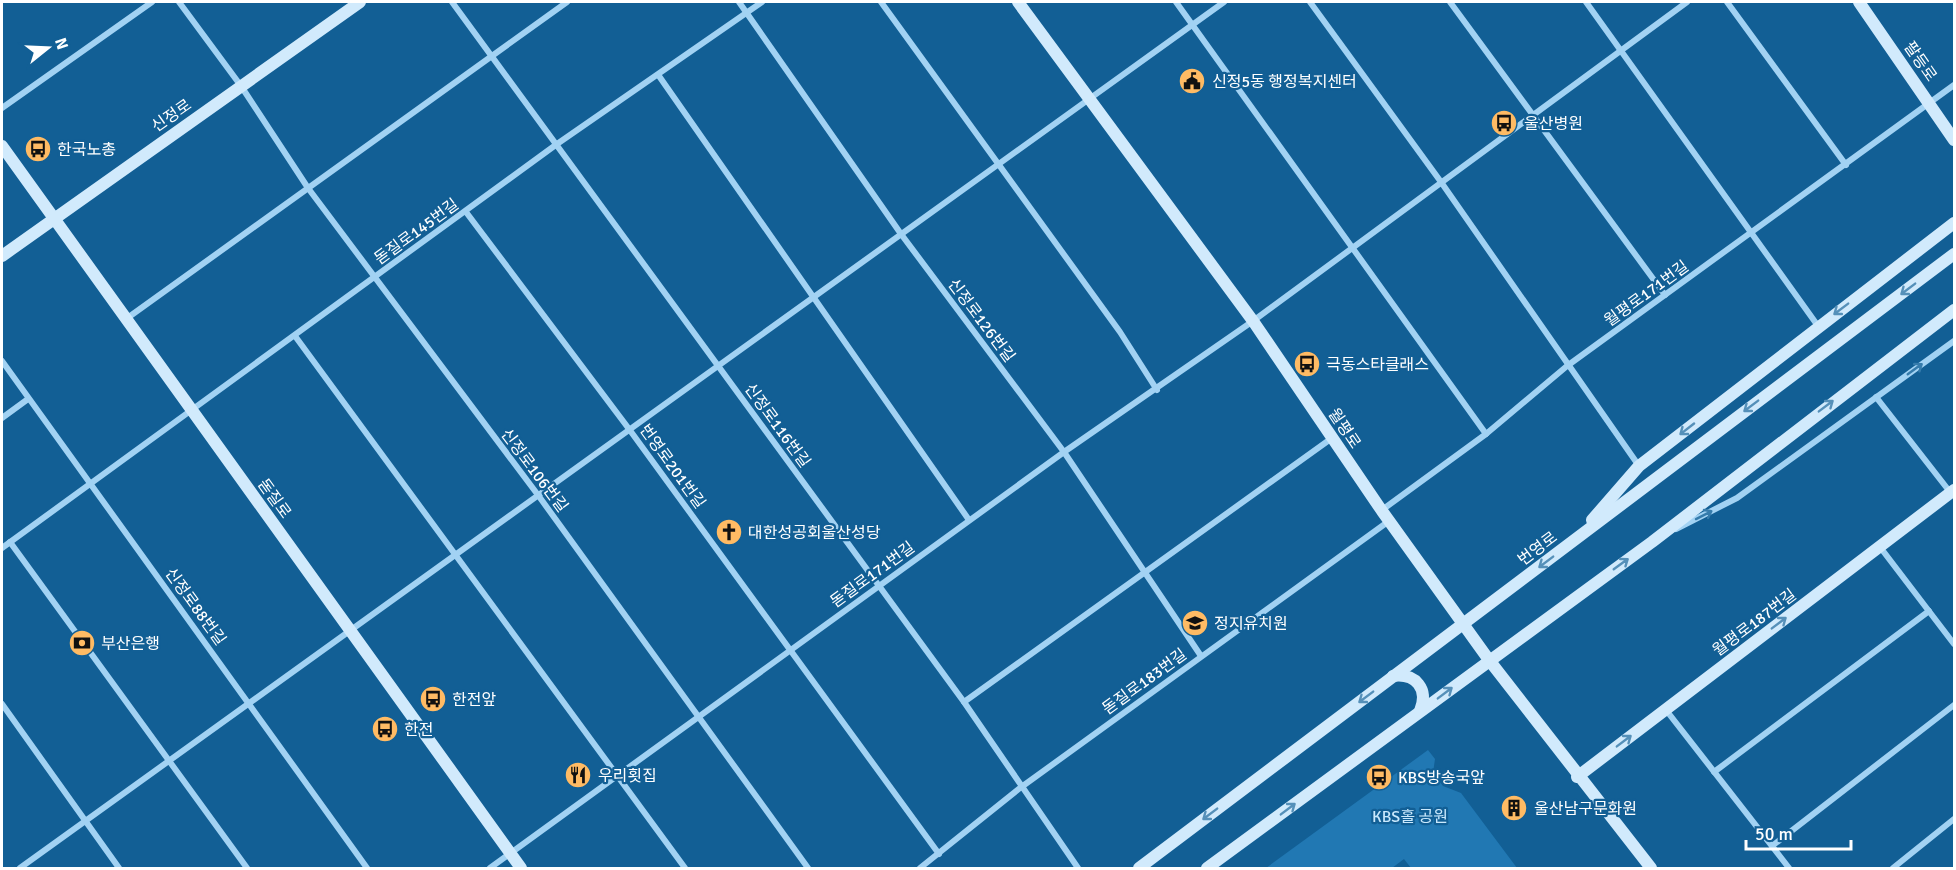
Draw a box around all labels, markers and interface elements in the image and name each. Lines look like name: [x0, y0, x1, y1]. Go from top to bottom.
north arrow: [18, 18, 78, 78]
text: N: [50, 35, 73, 52]
street label: 팔등로: [1899, 38, 1941, 86]
public building icon: 신정5동 행정복지센터: [1177, 66, 1207, 96]
place label: 신정5동 행정복지센터: [1212, 72, 1357, 92]
street label: 신정로: [148, 95, 196, 137]
bus stop icon: 울산병원: [1489, 108, 1519, 138]
place label: 울산병원: [1524, 114, 1583, 134]
bus stop icon: 한국노총: [23, 134, 53, 164]
place label: 한국노총: [57, 140, 116, 160]
street label: 돋질로145번길: [370, 194, 463, 269]
street label: 월평로171번길: [1600, 256, 1693, 331]
street label: 신정로126번길: [943, 275, 1019, 366]
one-way arrow: [1900, 283, 1916, 295]
one-way arrow: [1833, 303, 1849, 315]
bus stop icon: 극동스타클래스: [1292, 349, 1322, 379]
place label: 극동스타클래스: [1326, 355, 1429, 375]
one-way arrow: [1907, 363, 1923, 375]
street label: 신정로116번길: [740, 379, 815, 472]
one-way arrow: [1744, 400, 1760, 412]
one-way arrow: [1817, 400, 1833, 413]
street label: 월평로: [1324, 405, 1365, 453]
street label: 번영로201번길: [635, 420, 710, 513]
one-way arrow: [1679, 422, 1695, 435]
street label: 신정로106번길: [496, 425, 572, 516]
street label: 돋질로: [253, 475, 295, 523]
one-way arrow: [1695, 509, 1712, 521]
church icon: 대한성공회울산성당: [714, 517, 744, 547]
place label: 대한성공회울산성당: [748, 523, 881, 543]
street label: 번영로: [1514, 527, 1561, 570]
street label: 돋질로171번길: [826, 537, 919, 612]
one-way arrow: [1538, 555, 1554, 568]
one-way arrow: [1613, 558, 1629, 570]
street label: 신정로88번길: [160, 564, 230, 649]
street label: 월평로187번길: [1709, 585, 1800, 661]
school or university icon: 정지유치원: [1180, 608, 1210, 638]
place label: 정지유치원: [1214, 614, 1288, 634]
one-way arrow: [1771, 617, 1787, 630]
bank icon: 부산은행: [67, 628, 97, 658]
place label: 부산은행: [101, 634, 160, 654]
street label: 돋질로183번길: [1098, 644, 1191, 719]
bus stop icon: 한전앞: [418, 684, 448, 714]
one-way arrow: [1436, 686, 1452, 699]
place label: 한전앞: [452, 690, 496, 710]
one-way arrow: [1358, 690, 1374, 703]
bus stop icon: 한전: [370, 714, 400, 744]
place label: 한전: [404, 720, 433, 740]
one-way arrow: [1616, 735, 1632, 748]
restaurant icon: 우리횟집: [563, 760, 593, 790]
bus stop icon: KBS방송국앞: [1364, 762, 1394, 792]
place label: 우리횟집: [598, 766, 657, 786]
place label: KBS방송국앞: [1398, 768, 1485, 788]
building icon: 울산남구문화원: [1499, 793, 1529, 823]
place label: 울산남구문화원: [1534, 799, 1637, 819]
one-way arrow: [1279, 802, 1295, 815]
park label: KBS홀 공원: [1372, 807, 1448, 827]
one-way arrow: [1203, 808, 1219, 821]
scale bar: [1746, 813, 1851, 851]
text: 50 m: [1755, 823, 1793, 845]

